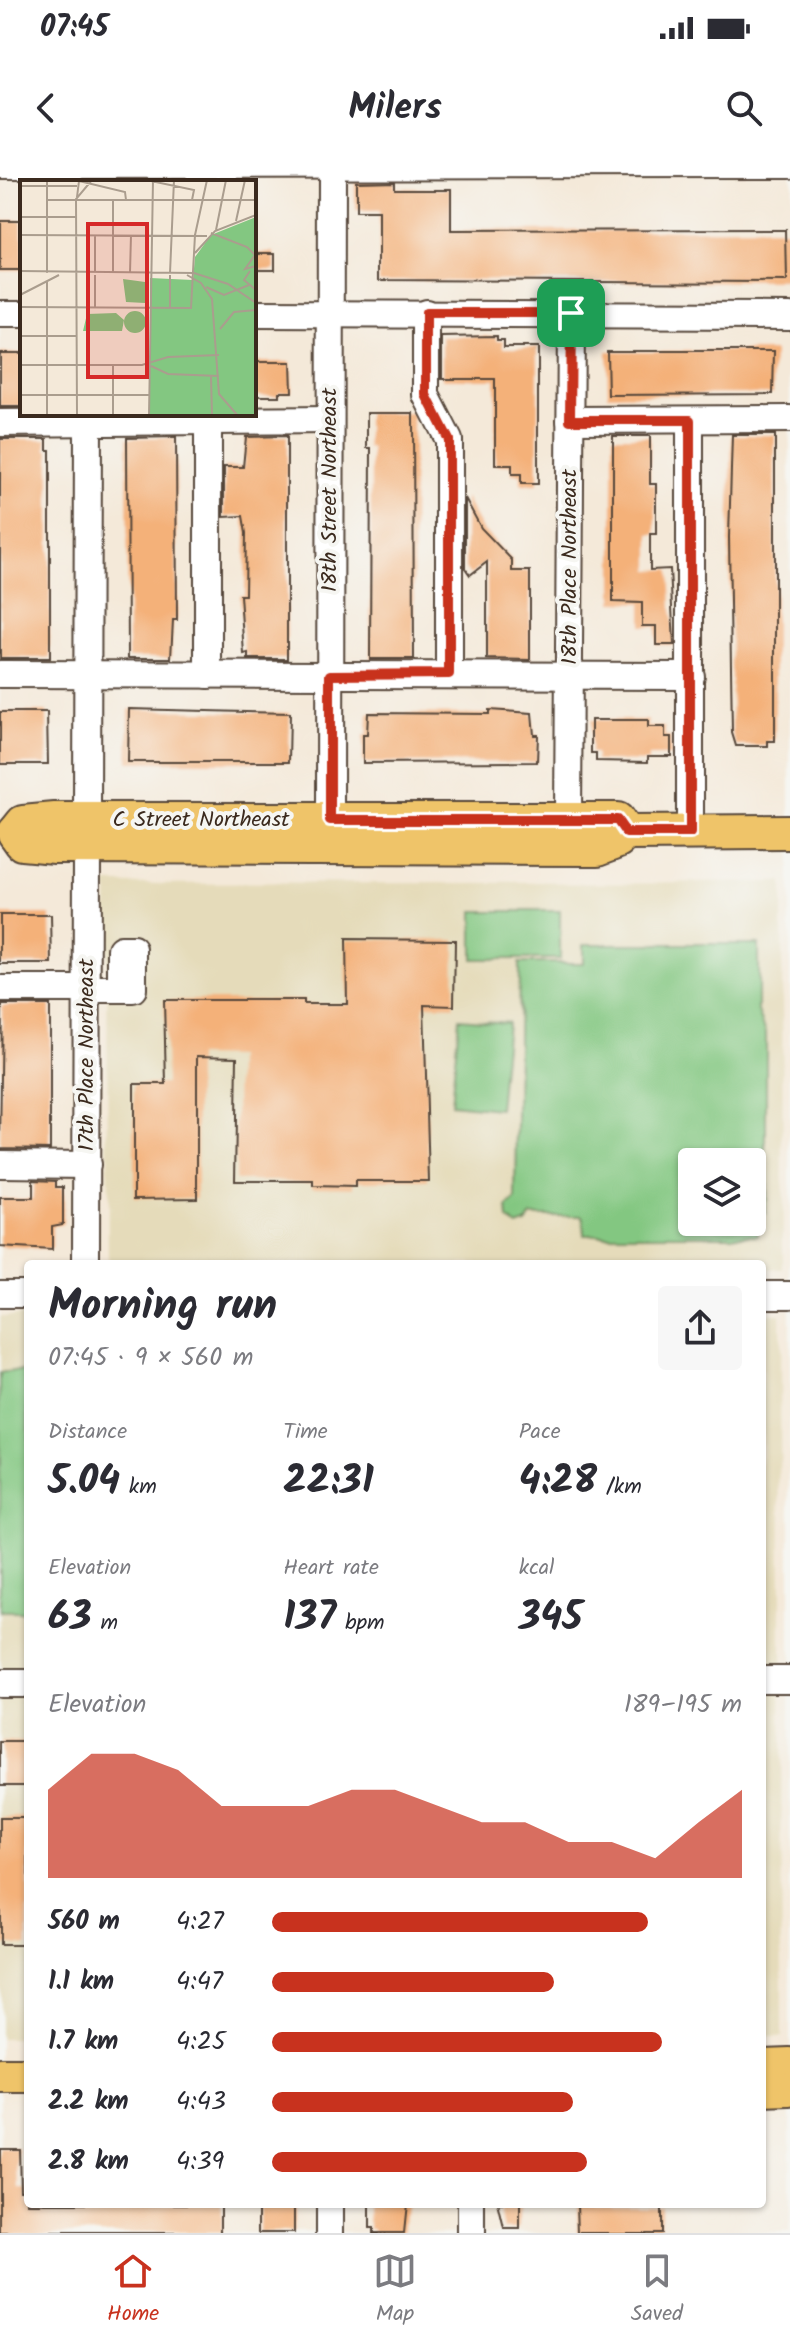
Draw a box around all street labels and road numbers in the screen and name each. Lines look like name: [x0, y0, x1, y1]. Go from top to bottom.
street label: 18th Street Northeast: [313, 387, 348, 592]
street label: 18th Place Northeast: [553, 469, 588, 665]
street label: C Street Northeast: [112, 803, 290, 838]
street label: 17th Place Northeast: [70, 958, 105, 1151]

